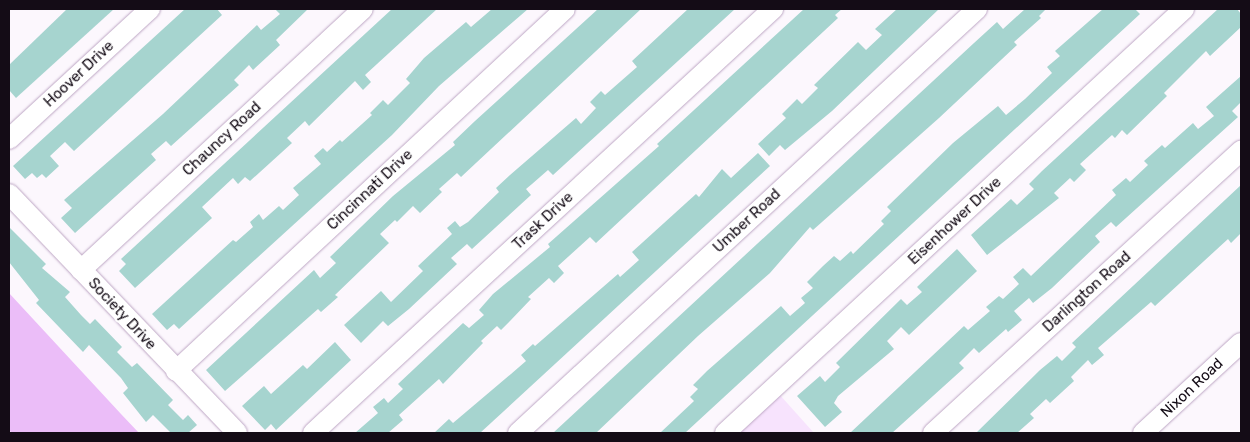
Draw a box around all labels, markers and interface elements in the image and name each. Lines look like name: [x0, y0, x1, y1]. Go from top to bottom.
street label: Hoover Drive: [40, 37, 118, 111]
street label: Chauncy Road: [179, 98, 265, 180]
street label: Cincinnati Drive: [324, 146, 416, 234]
street label: Eisenhower Drive: [905, 173, 1005, 269]
street label: Umber Road: [709, 185, 785, 257]
street label: Trask Drive: [509, 188, 577, 254]
street label: Darlington Road: [1039, 248, 1135, 336]
street label: Society Drive: [84, 274, 160, 354]
street label: Nixon Road: [1157, 355, 1227, 421]

